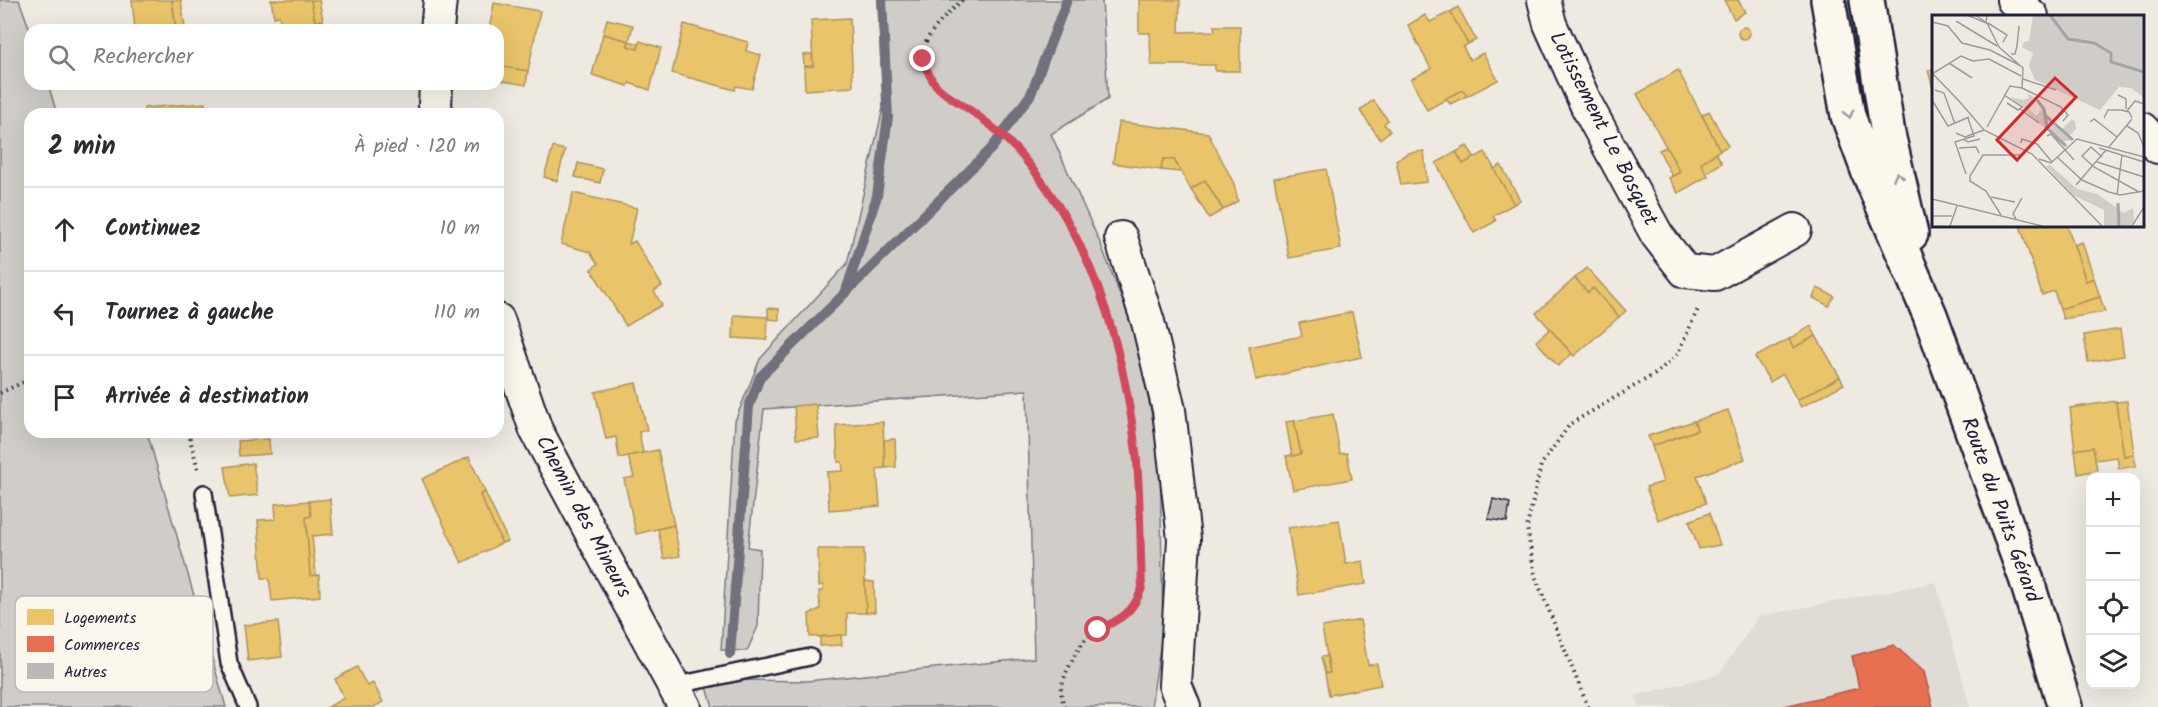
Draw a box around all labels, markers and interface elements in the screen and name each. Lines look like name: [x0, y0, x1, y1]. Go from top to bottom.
inset map: [1932, 15, 2143, 226]
search box: [24, 24, 504, 90]
street label: Lotissement Le Bosquet: [1540, 26, 1667, 233]
text: Rechercher: [93, 40, 193, 75]
icon: search: [45, 41, 78, 74]
route end: [909, 45, 935, 71]
one-way arrow: [1841, 109, 1854, 119]
text: 2 min: [48, 126, 116, 168]
text: À pied · 120 m: [354, 131, 480, 163]
one-way arrow: [1892, 171, 1905, 181]
text: Continuez: [105, 212, 201, 247]
icon: ahead: [48, 213, 81, 246]
text: 10 m: [440, 213, 480, 245]
text: Tournez à gauche: [105, 296, 274, 331]
icon: left: [48, 297, 81, 330]
text: 110 m: [434, 297, 480, 329]
text: Arrivée à destination: [105, 380, 309, 415]
icon: arrive: [48, 381, 81, 414]
street label: Route du Puits Gérard: [1951, 413, 2049, 608]
street label: Chemin des Mineurs: [526, 430, 640, 604]
map controls: [2086, 473, 2140, 689]
button: +: [2086, 473, 2140, 527]
button: −: [2086, 527, 2140, 581]
button: locate: [2086, 581, 2140, 635]
legend: [15, 596, 213, 692]
text: Logements: [64, 606, 136, 631]
route start: [1084, 616, 1110, 642]
text: Commerces: [64, 633, 140, 658]
button: layers: [2086, 635, 2140, 689]
text: Autres: [64, 660, 107, 685]

